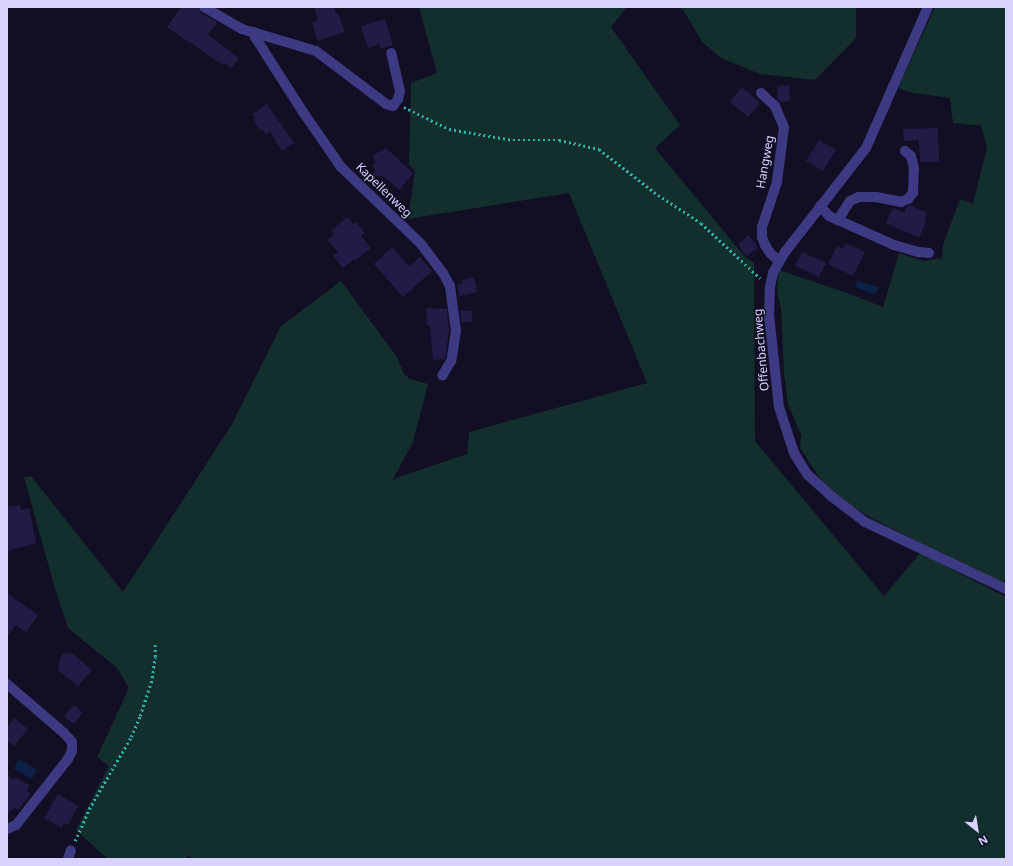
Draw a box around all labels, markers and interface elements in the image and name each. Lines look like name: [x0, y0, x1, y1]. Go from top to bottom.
street label: Hangweg: [753, 134, 777, 190]
street label: Kapellenweg: [353, 160, 415, 220]
street label: Offenbachweg: [750, 308, 772, 392]
north arrow: [957, 810, 997, 850]
text: N: [976, 832, 991, 850]

